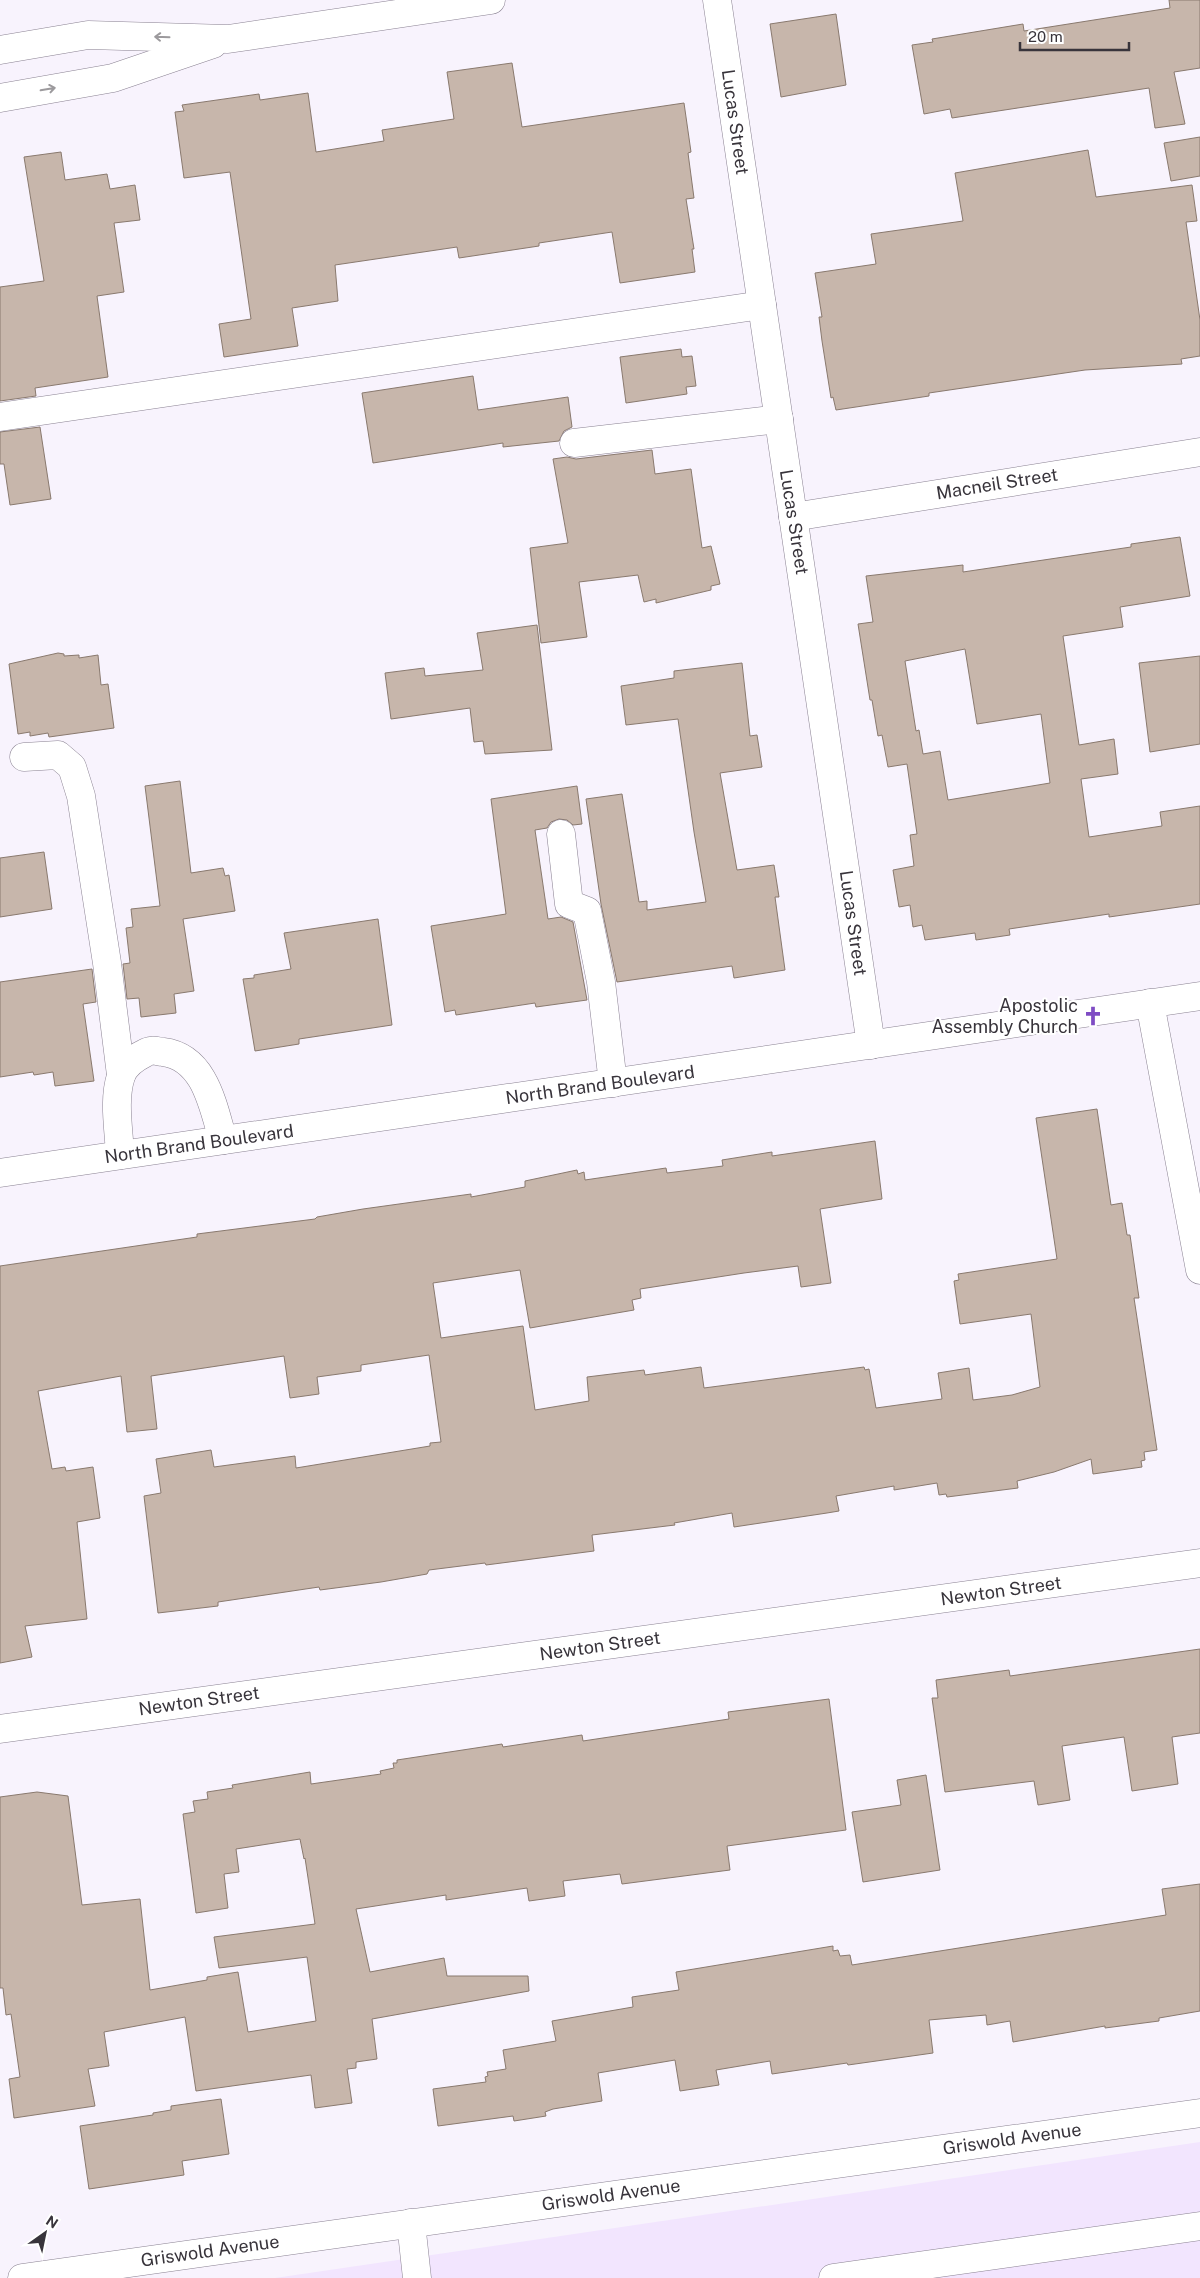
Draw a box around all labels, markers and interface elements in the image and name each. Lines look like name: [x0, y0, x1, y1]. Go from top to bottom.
scale bar: [1020, 20, 1129, 52]
text: 20 m: [1028, 28, 1063, 45]
one-way arrow: [154, 32, 170, 42]
street label: Lucas Street: [718, 68, 753, 176]
one-way arrow: [40, 84, 56, 94]
street label: Macneil Street: [935, 464, 1059, 504]
street label: Lucas Street: [776, 468, 813, 576]
street label: Lucas Street: [836, 869, 871, 977]
place label: Apostolic Assembly Church: [931, 995, 1078, 1037]
church icon: Apostolic Assembly Church: [1082, 1005, 1104, 1027]
street label: North Brand Boulevard: [504, 1061, 696, 1108]
street label: North Brand Boulevard: [103, 1120, 295, 1167]
street label: Newton Street: [939, 1572, 1063, 1609]
street label: Newton Street: [538, 1627, 662, 1664]
street label: Newton Street: [137, 1682, 261, 1719]
street label: Griswold Avenue: [941, 2118, 1083, 2159]
street label: Griswold Avenue: [540, 2174, 682, 2215]
north arrow: [20, 2208, 70, 2258]
text: N: [43, 2212, 61, 2232]
street label: Griswold Avenue: [139, 2230, 281, 2271]

